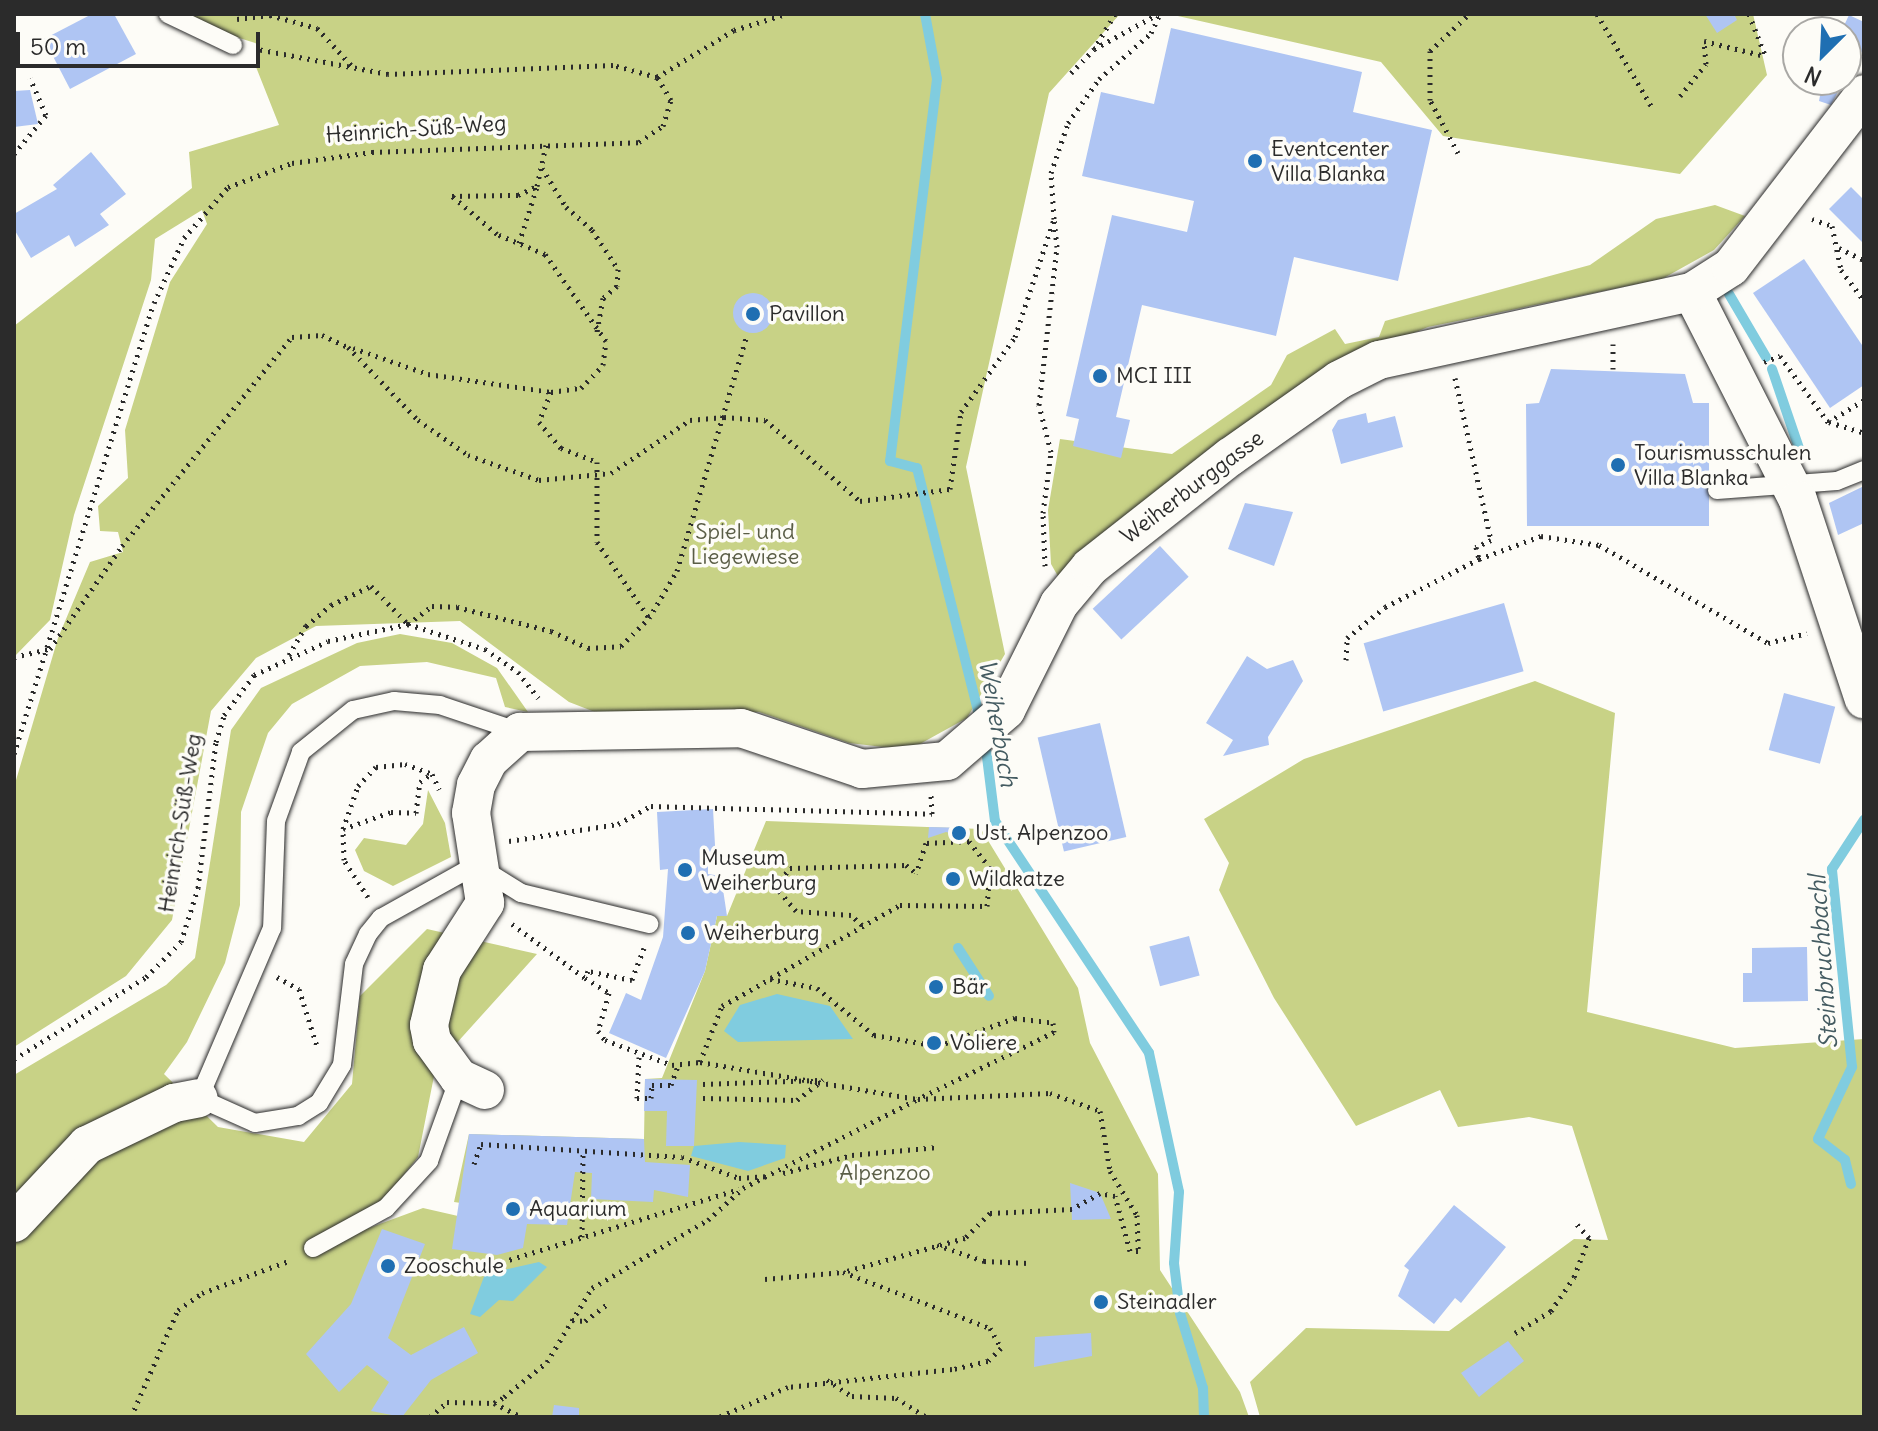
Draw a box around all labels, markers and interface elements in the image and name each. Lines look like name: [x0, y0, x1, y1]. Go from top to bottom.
scale bar: [20, 16, 264, 66]
north arrow: [1782, 16, 1862, 96]
text: 50 m: [30, 31, 86, 61]
text: N: [1800, 60, 1826, 92]
street label: Heinrich-Süß-Weg: [325, 110, 507, 148]
place label: Eventcenter Villa Blanka: [1271, 135, 1389, 186]
marker: Eventcenter Villa Blanka: [1246, 152, 1264, 170]
place label: Pavillon: [769, 301, 845, 327]
marker: Pavillon: [744, 305, 762, 323]
place label: MCI III: [1116, 363, 1192, 389]
marker: MCI III: [1091, 367, 1109, 385]
street label: Weiherburggasse: [1115, 425, 1269, 549]
place label: Tourismusschulen Villa Blanka: [1634, 439, 1811, 490]
marker: Tourismusschulen Villa Blanka: [1609, 456, 1627, 474]
park label: Spiel- und Liegewiese: [691, 518, 799, 570]
water label: Weiherbach: [973, 657, 1023, 789]
street label: Heinrich-Süß-Weg: [153, 732, 207, 914]
place label: Ust. Alpenzoo: [975, 820, 1108, 846]
marker: Ust. Alpenzoo: [950, 824, 968, 842]
place label: Museum Weiherburg: [701, 844, 816, 896]
marker: Museum Weiherburg: [676, 861, 694, 879]
place label: Wildkatze: [969, 866, 1065, 892]
marker: Wildkatze: [944, 870, 962, 888]
water label: Steinbruchbachl: [1803, 874, 1843, 1050]
place label: Weiherburg: [704, 920, 819, 946]
marker: Weiherburg: [679, 924, 697, 942]
place label: Bär: [952, 974, 988, 1000]
marker: Bär: [927, 978, 945, 996]
place label: Voliere: [950, 1030, 1017, 1056]
marker: Voliere: [925, 1034, 943, 1052]
park label: Alpenzoo: [839, 1160, 931, 1186]
place label: Aquarium: [529, 1196, 627, 1222]
marker: Aquarium: [504, 1200, 522, 1218]
place label: Zooschule: [404, 1253, 504, 1279]
marker: Zooschule: [379, 1257, 397, 1275]
place label: Steinadler: [1117, 1289, 1217, 1315]
marker: Steinadler: [1092, 1293, 1110, 1311]

